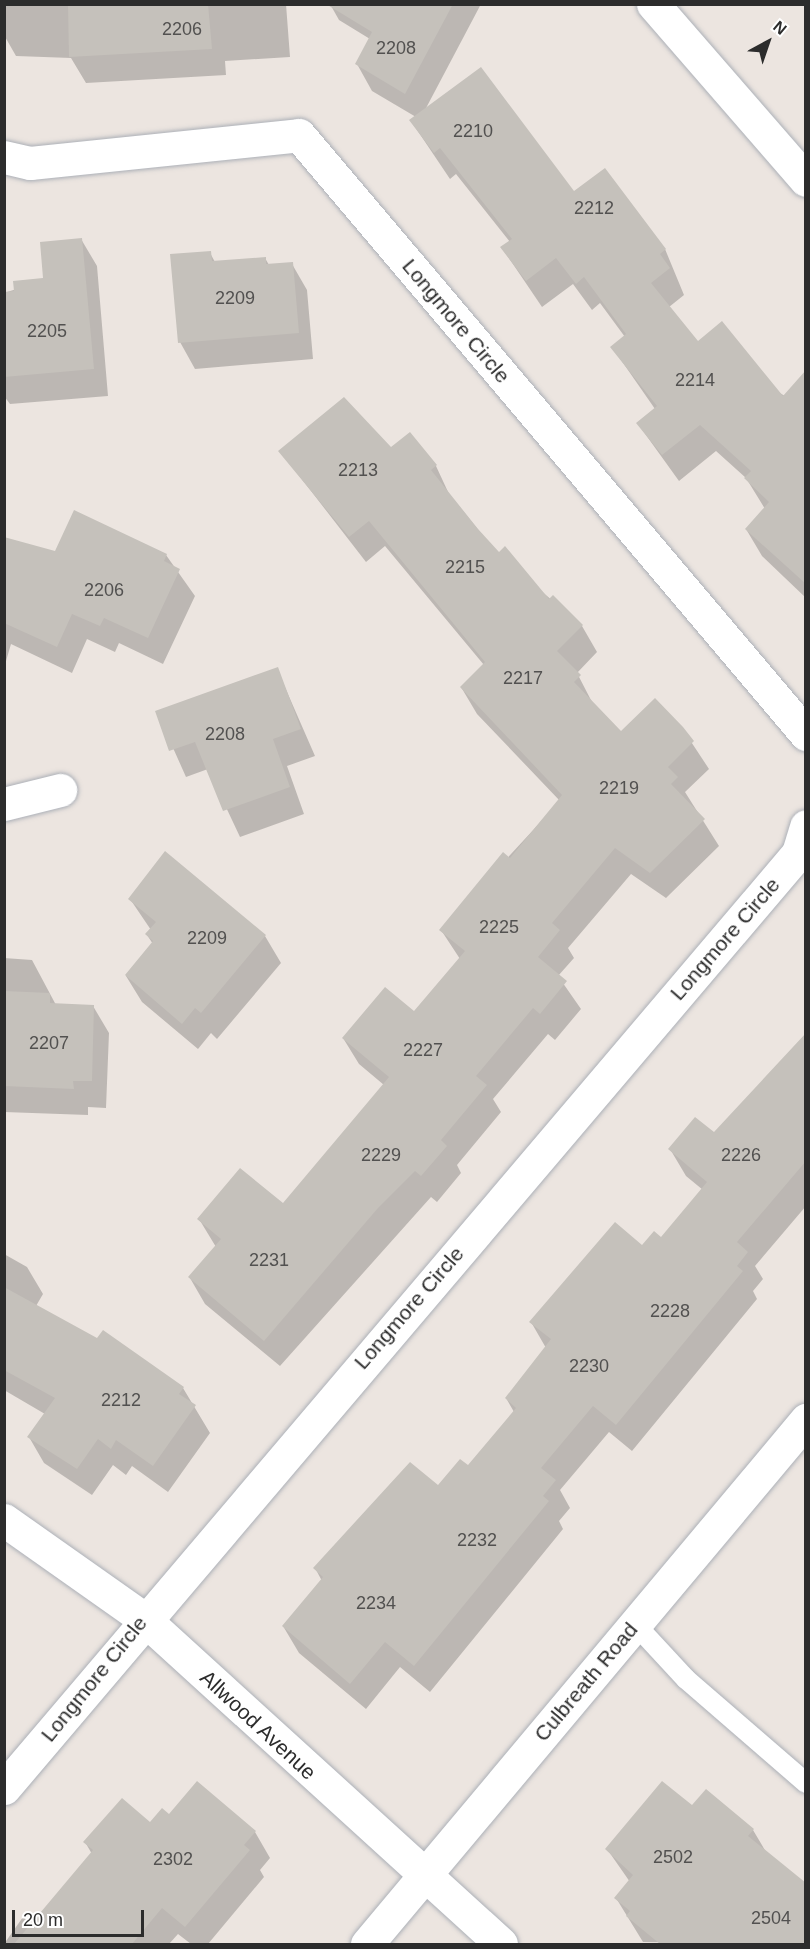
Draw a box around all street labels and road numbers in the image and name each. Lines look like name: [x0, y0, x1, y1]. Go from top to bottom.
street label: Longmore Circle: [397, 254, 515, 388]
street label: Longmore Circle: [665, 873, 785, 1005]
street label: Longmore Circle: [349, 1242, 469, 1374]
street label: Longmore Circle: [36, 1611, 152, 1747]
street label: Culbreath Road: [529, 1618, 643, 1746]
street label: Allwood Avenue: [194, 1665, 322, 1785]

